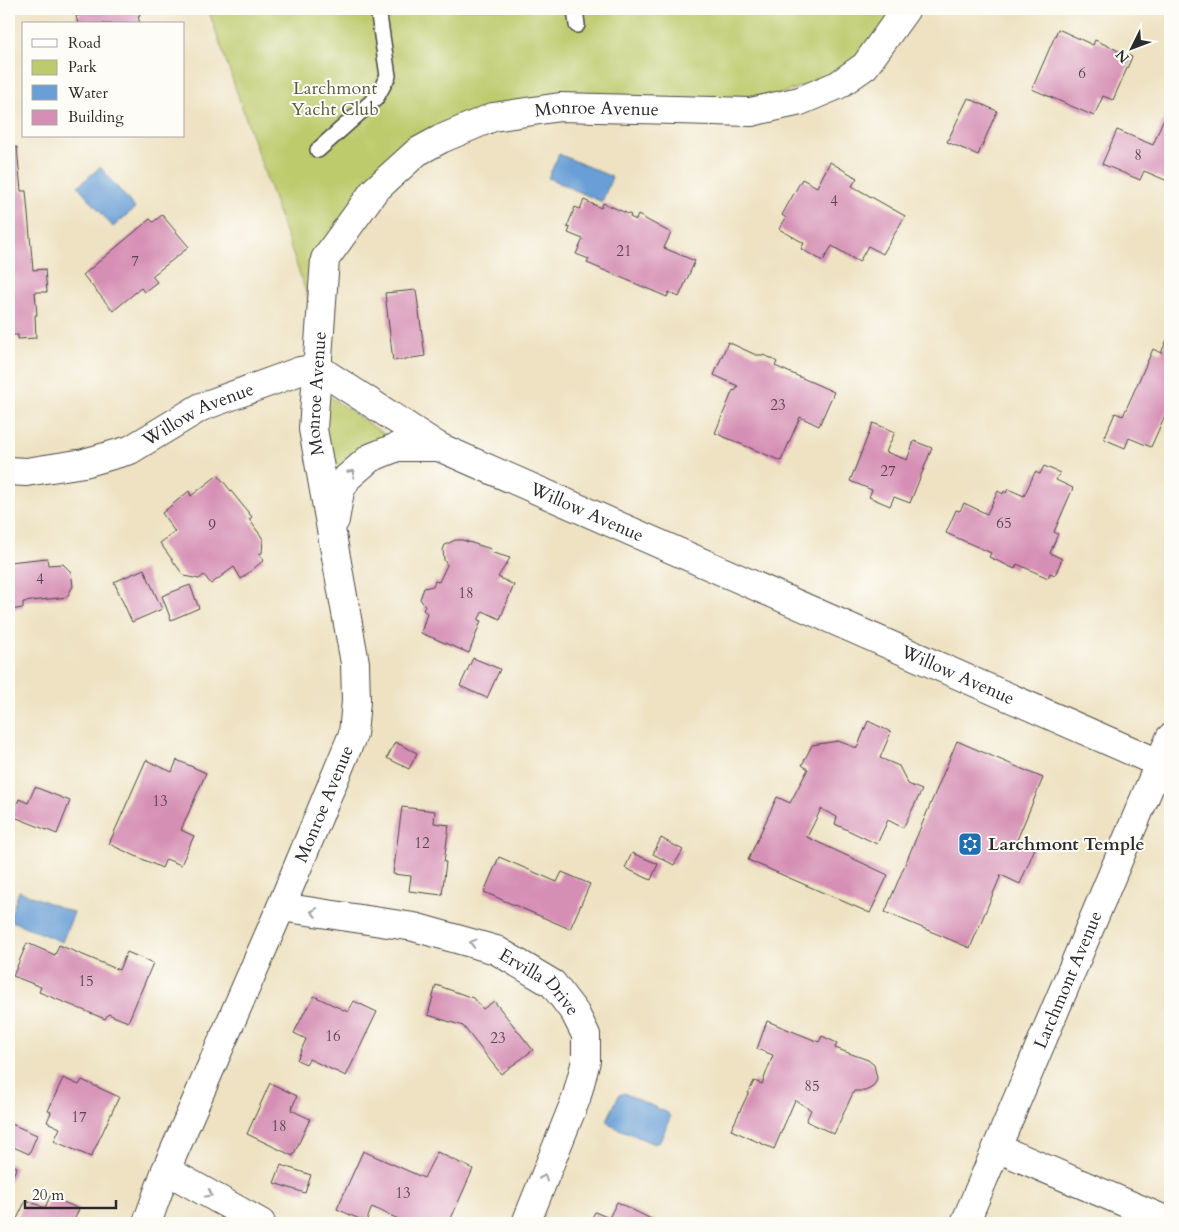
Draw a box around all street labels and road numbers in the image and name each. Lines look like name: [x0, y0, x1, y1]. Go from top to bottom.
street label: Monroe Avenue: [533, 95, 659, 124]
street label: Monroe Avenue: [301, 331, 333, 458]
street label: Willow Avenue: [137, 377, 257, 453]
street label: Willow Avenue: [525, 476, 647, 548]
street label: Willow Avenue: [896, 639, 1018, 711]
street label: Monroe Avenue: [289, 742, 360, 866]
street label: Larchmont Avenue: [1028, 907, 1108, 1053]
street label: Ervilla Drive: [494, 943, 585, 1021]

